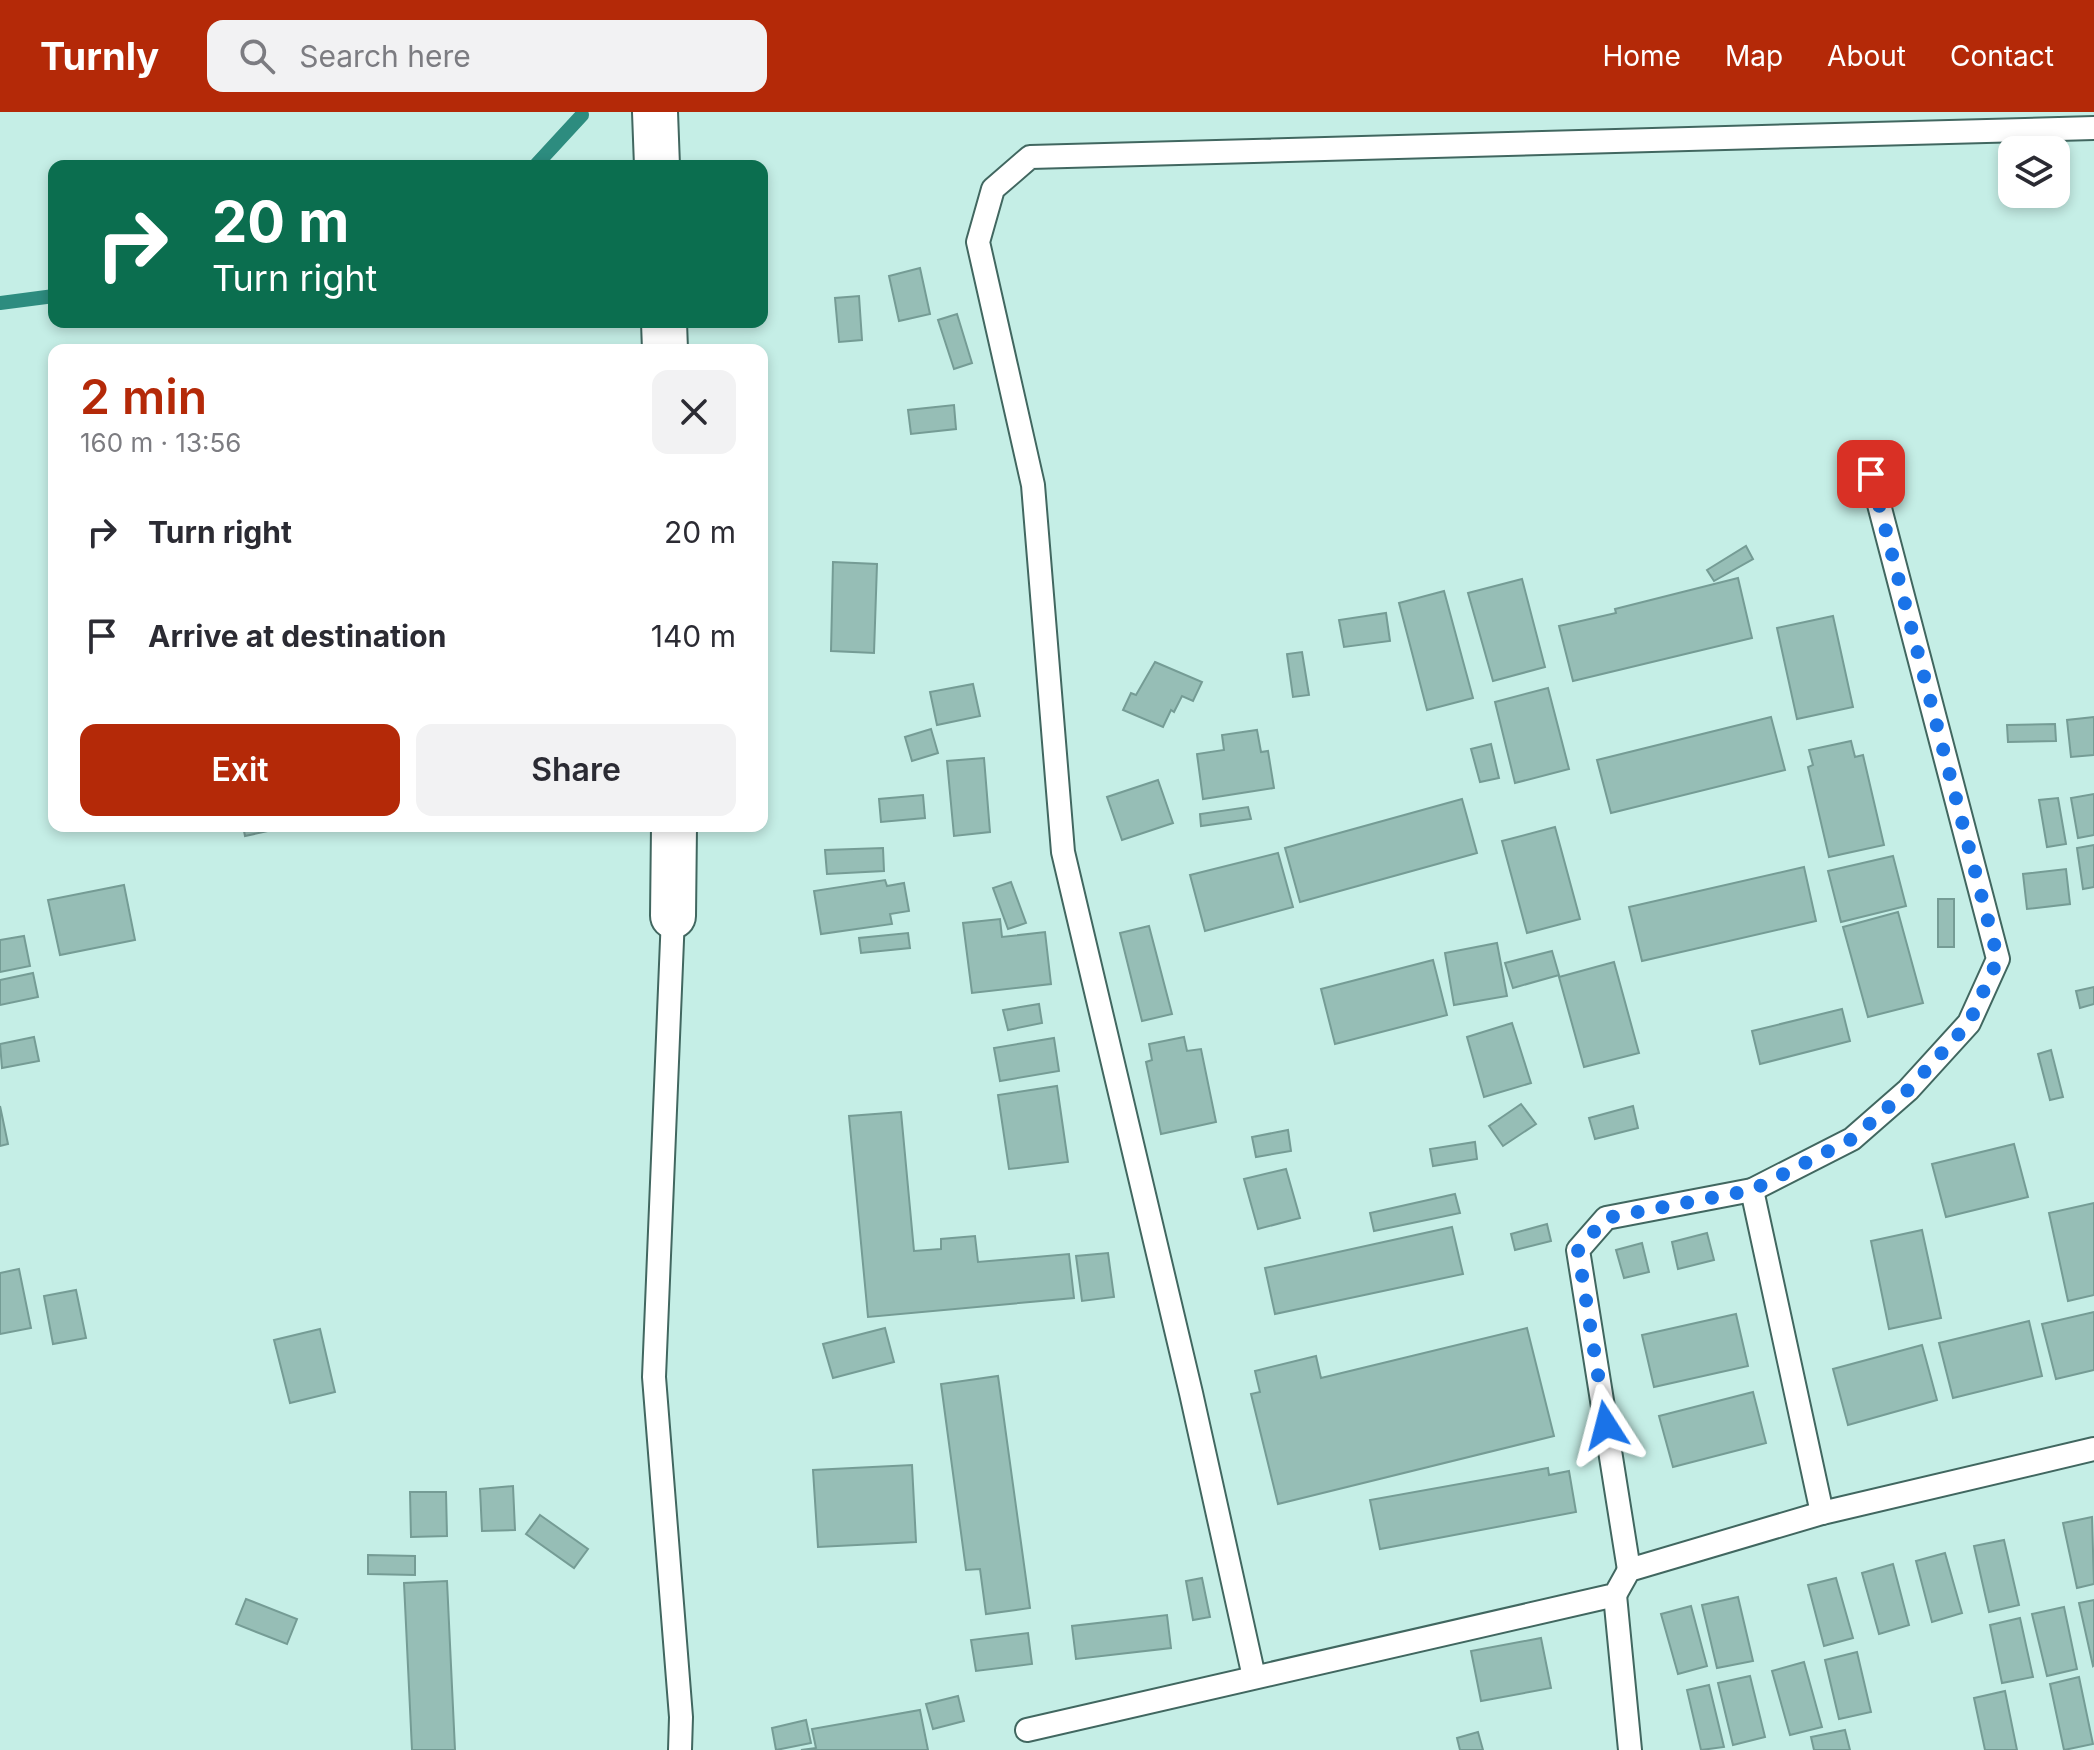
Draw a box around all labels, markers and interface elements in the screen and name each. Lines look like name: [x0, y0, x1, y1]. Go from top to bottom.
search box: [207, 20, 767, 92]
text: Turnly: [40, 33, 159, 79]
icon: search: [235, 34, 279, 78]
text: Search here: [299, 38, 471, 74]
text: Home: [1602, 39, 1681, 73]
text: Map: [1725, 39, 1783, 73]
text: About: [1827, 39, 1906, 73]
text: Contact: [1950, 39, 2054, 73]
map controls: [1998, 136, 2070, 208]
button: layers: [1998, 136, 2070, 208]
text: 20 m: [212, 188, 349, 256]
icon: right: [80, 192, 184, 296]
text: Turn right: [212, 256, 377, 300]
text: 2 min: [80, 367, 207, 426]
button: close: [652, 370, 736, 454]
text: 160 m · 13:56: [80, 427, 241, 458]
pin: [1837, 440, 1905, 508]
icon: arrive: [1849, 452, 1893, 496]
icon: right: [80, 510, 124, 554]
text: Turn right: [148, 514, 292, 550]
text: 20 m: [664, 514, 736, 550]
icon: arrive: [80, 614, 124, 658]
text: Arrive at destination: [148, 618, 446, 654]
text: 140 m: [651, 618, 736, 654]
button: Exit: [80, 724, 400, 816]
button: Share: [416, 724, 736, 816]
position arrow: [1564, 1383, 1648, 1467]

